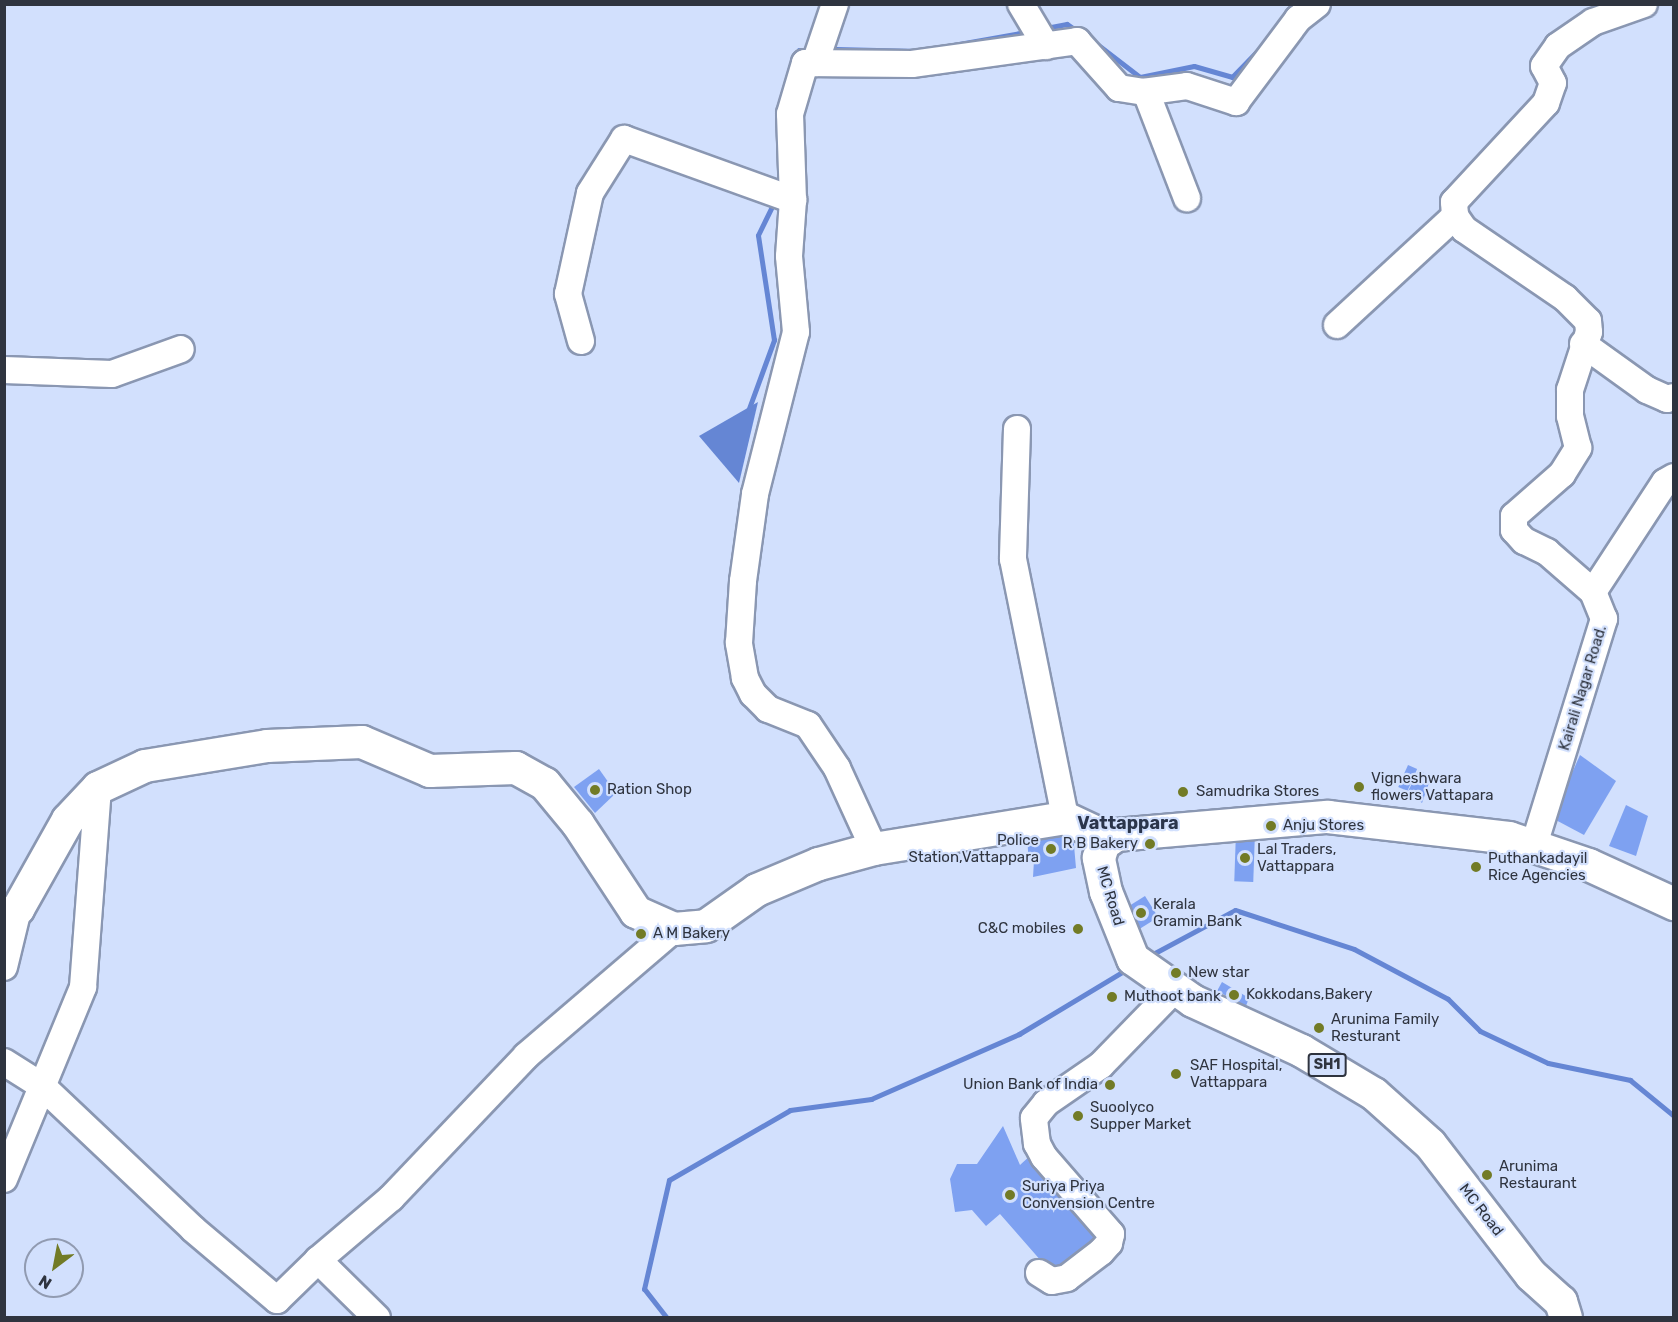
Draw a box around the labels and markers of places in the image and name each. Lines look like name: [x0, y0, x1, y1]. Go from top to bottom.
place label: Vigneshwara flowers Vattapara: [1371, 769, 1494, 804]
marker: Vigneshwara flowers Vattapara: [1352, 780, 1366, 794]
place label: Ration Shop: [607, 781, 692, 799]
marker: Ration Shop: [588, 783, 602, 797]
marker: Samudrika Stores: [1174, 783, 1192, 801]
place label: Samudrika Stores: [1196, 783, 1319, 801]
place label: Anju Stores: [1283, 817, 1364, 835]
marker: Anju Stores: [1264, 819, 1278, 833]
place label: Police Station,Vattappara: [908, 831, 1039, 866]
place label: R B Bakery: [1063, 835, 1138, 853]
marker: R B Bakery: [1143, 837, 1157, 851]
place label: Lal Traders, Vattappara: [1257, 840, 1337, 875]
marker: Police Station,Vattappara: [1044, 842, 1058, 856]
place label: Puthankadayil Rice Agencies: [1488, 849, 1587, 884]
marker: Lal Traders, Vattappara: [1238, 851, 1252, 865]
marker: Puthankadayil Rice Agencies: [1469, 860, 1483, 874]
place label: Kerala Gramin Bank: [1153, 895, 1242, 930]
marker: Kerala Gramin Bank: [1134, 906, 1148, 920]
place label: C&C mobiles: [978, 920, 1066, 938]
marker: C&C mobiles: [1071, 922, 1085, 936]
place label: A M Bakery: [653, 925, 730, 943]
marker: A M Bakery: [634, 927, 648, 941]
place label: New star: [1188, 964, 1250, 982]
marker: New star: [1169, 966, 1183, 980]
place label: Kokkodans,Bakery: [1246, 986, 1373, 1004]
place label: Muthoot bank: [1124, 988, 1221, 1006]
marker: Kokkodans,Bakery: [1227, 988, 1241, 1002]
marker: Muthoot bank: [1105, 990, 1119, 1004]
place label: Arunima Family Resturant: [1331, 1010, 1439, 1045]
marker: Arunima Family Resturant: [1312, 1021, 1326, 1035]
place label: SAF Hospital, Vattappara: [1190, 1056, 1283, 1091]
marker: SAF Hospital, Vattappara: [1167, 1065, 1185, 1083]
place label: Union Bank of India: [963, 1076, 1098, 1094]
marker: Union Bank of India: [1103, 1078, 1117, 1092]
place label: Suoolyco Supper Market: [1090, 1098, 1191, 1133]
marker: Suoolyco Supper Market: [1071, 1109, 1085, 1123]
place label: Arunima Restaurant: [1499, 1157, 1577, 1192]
marker: Arunima Restaurant: [1480, 1168, 1494, 1182]
place label: Suriya Priya Convension Centre: [1022, 1177, 1155, 1212]
marker: Suriya Priya Convension Centre: [1003, 1188, 1017, 1202]

